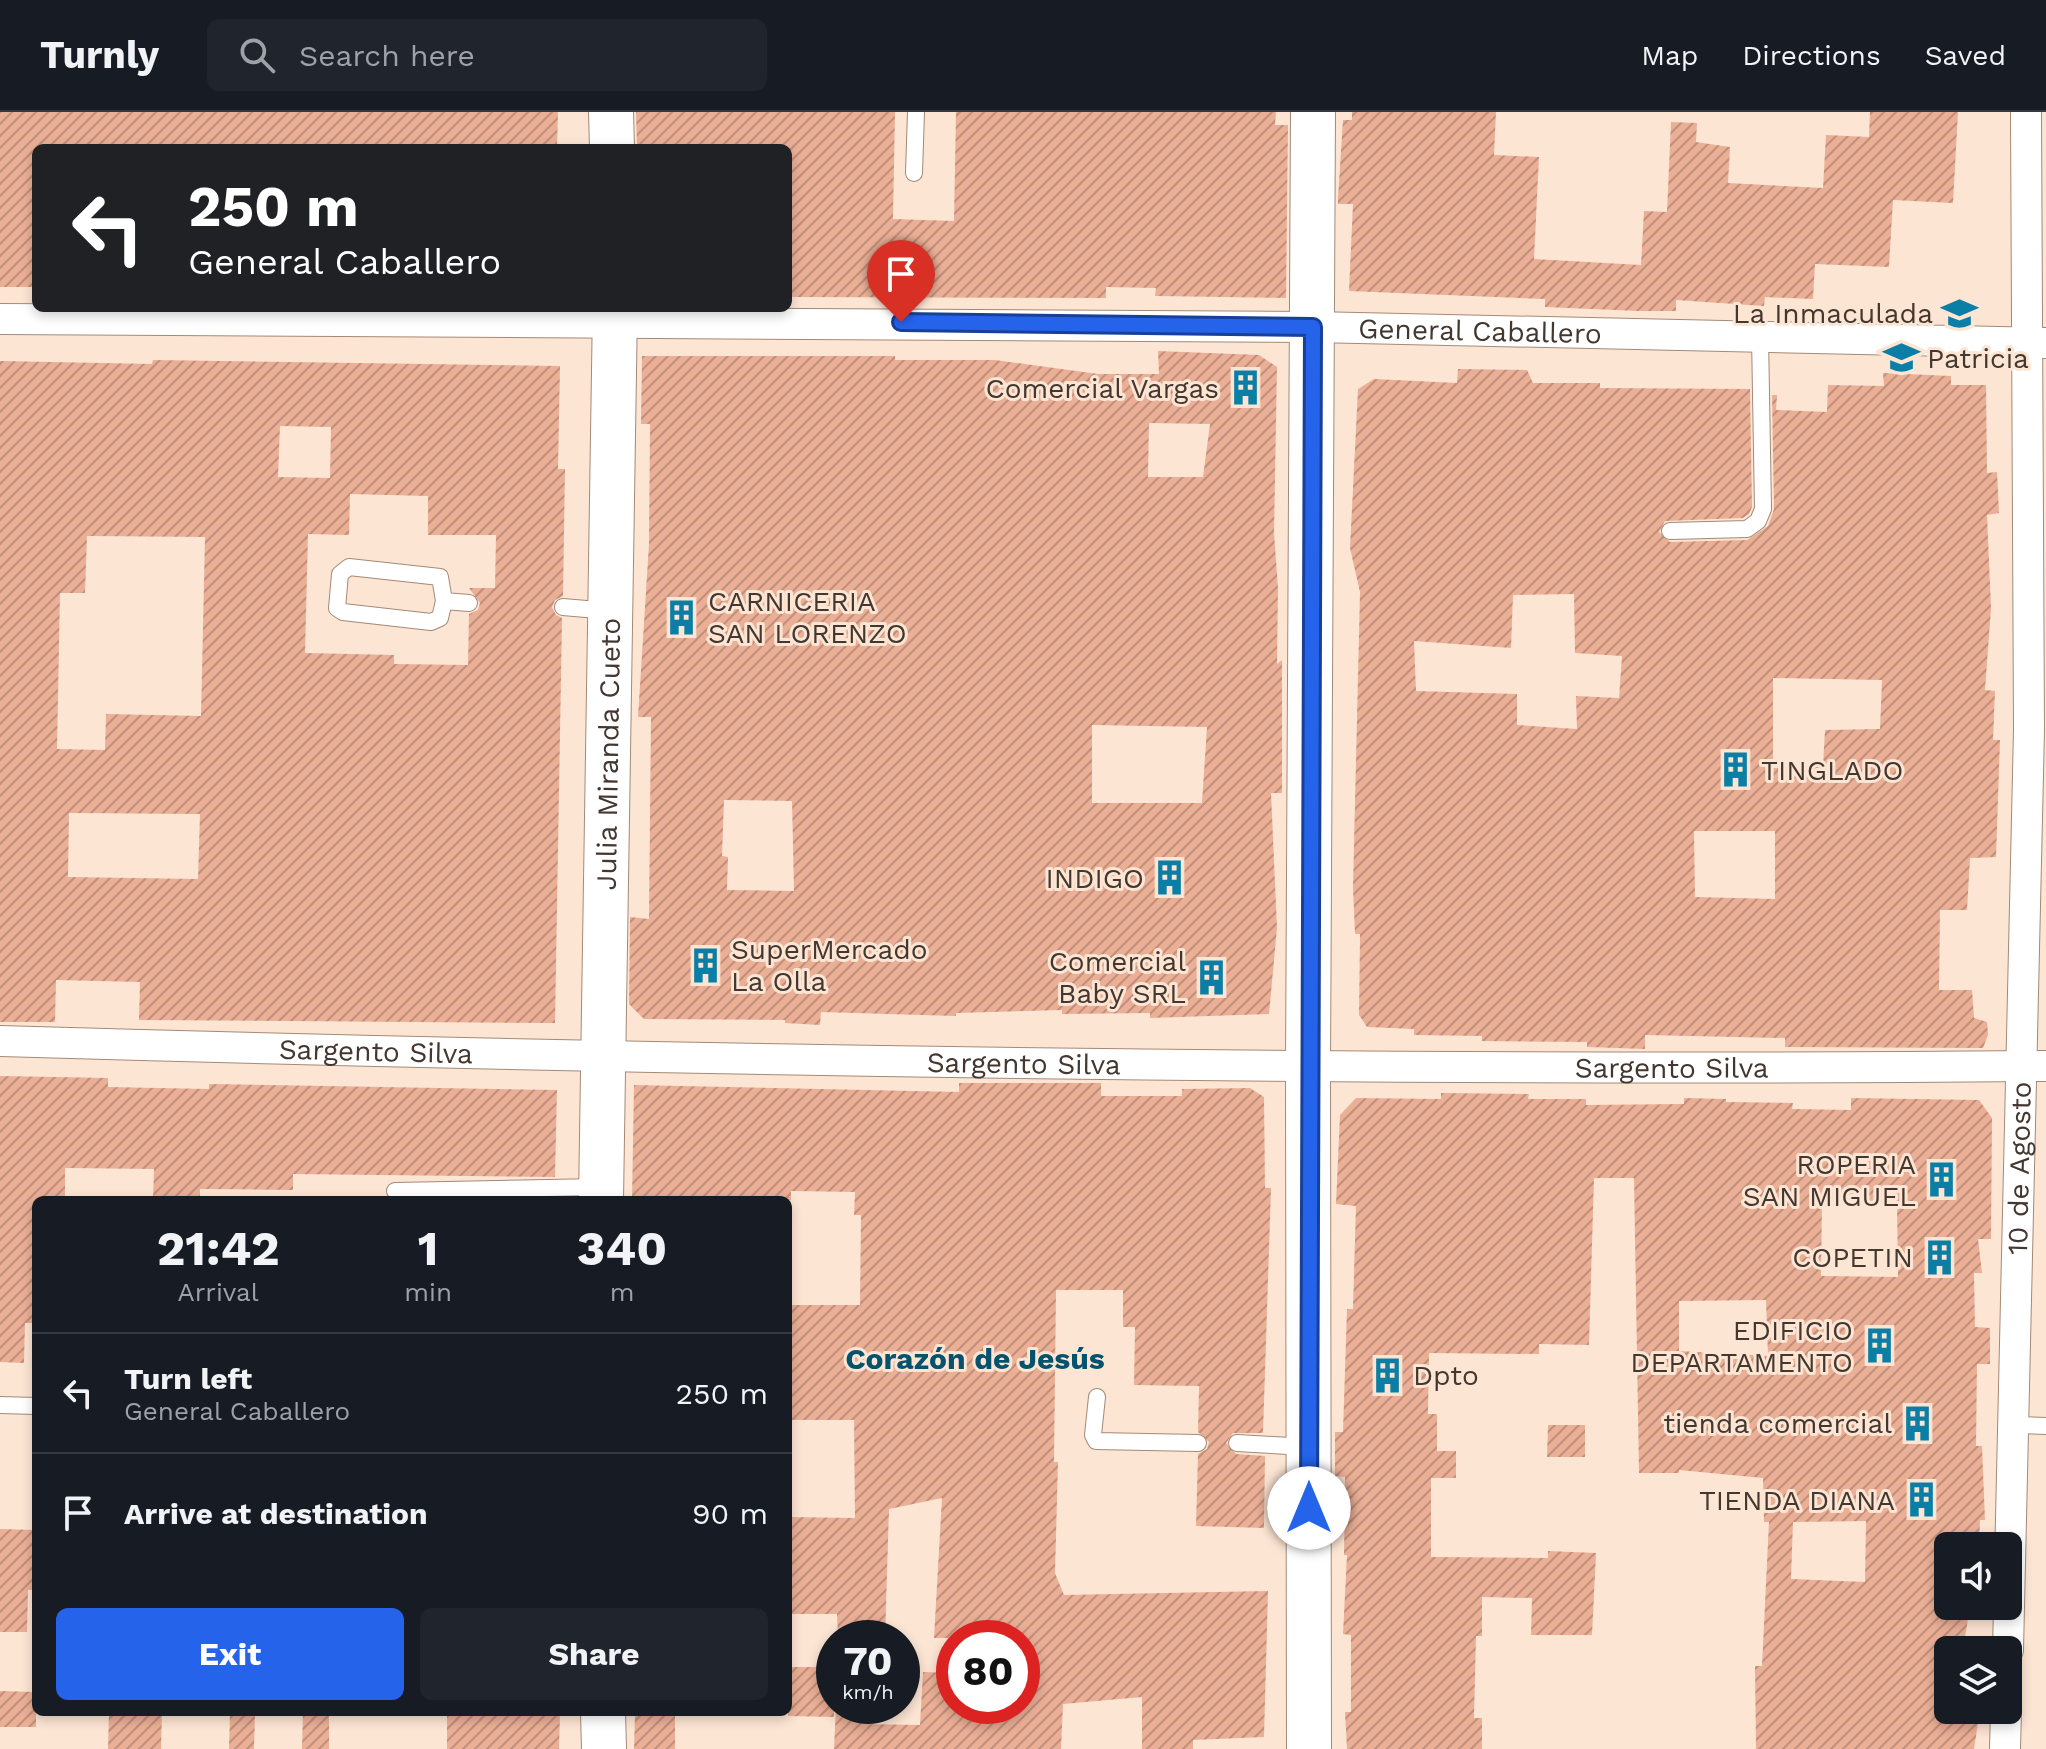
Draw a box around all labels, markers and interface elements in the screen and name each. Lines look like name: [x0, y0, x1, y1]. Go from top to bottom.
search box: [207, 19, 767, 91]
text: Turnly: [40, 33, 159, 77]
icon: search: [235, 33, 279, 77]
text: Search here: [299, 38, 475, 73]
text: Map: [1641, 39, 1698, 72]
text: Directions: [1742, 39, 1881, 72]
text: Saved: [1925, 39, 2006, 72]
text: 250 m: [188, 174, 359, 240]
icon: left: [56, 176, 160, 280]
pin: [867, 240, 935, 322]
text: General Caballero: [188, 241, 501, 283]
icon: arrive: [879, 252, 923, 296]
school or university icon: La Inmaculada: [1940, 294, 1978, 332]
place label: La Inmaculada: [1733, 297, 1933, 330]
street label: General Caballero: [1358, 312, 1602, 350]
school or university icon: Patricia: [1882, 339, 1920, 377]
place label: Patricia: [1927, 342, 2029, 375]
building icon: Comercial Vargas: [1226, 369, 1264, 407]
place label: Comercial Vargas: [985, 372, 1219, 405]
place label: CARNICERIA SAN LORENZO: [708, 585, 907, 650]
building icon: CARNICERIA SAN LORENZO: [663, 598, 701, 636]
street label: Julia Miranda Cueto: [590, 618, 627, 891]
building icon: TINGLADO: [1716, 751, 1754, 789]
place label: TINGLADO: [1761, 754, 1903, 787]
building icon: INDIGO: [1151, 859, 1189, 897]
place label: INDIGO: [1045, 862, 1144, 895]
place label: SuperMercado La Olla: [731, 933, 928, 998]
place label: Comercial Baby SRL: [1049, 945, 1186, 1010]
building icon: SuperMercado La Olla: [686, 946, 724, 984]
building icon: Comercial Baby SRL: [1193, 958, 1231, 996]
street label: Sargento Silva: [279, 1033, 473, 1070]
street label: Sargento Silva: [927, 1046, 1121, 1081]
street label: Sargento Silva: [1575, 1052, 1769, 1085]
street label: 10 de Agosto: [2001, 1081, 2038, 1255]
place label: ROPERIA SAN MIGUEL: [1743, 1148, 1916, 1213]
building icon: ROPERIA SAN MIGUEL: [1923, 1161, 1961, 1199]
text: 21:42: [157, 1220, 280, 1277]
text: 1: [418, 1220, 439, 1277]
text: 340: [577, 1220, 667, 1277]
building icon: COPETIN: [1920, 1238, 1958, 1276]
place label: COPETIN: [1792, 1241, 1913, 1274]
text: Arrival: [178, 1277, 259, 1307]
text: min: [404, 1277, 452, 1307]
text: m: [610, 1277, 634, 1307]
place label: EDIFICIO DEPARTAMENTO: [1630, 1314, 1853, 1379]
building icon: EDIFICIO DEPARTAMENTO: [1860, 1327, 1898, 1365]
district label: Corazón de Jesús: [845, 1341, 1105, 1376]
building icon: Dpto: [1368, 1356, 1406, 1394]
place label: Dpto: [1413, 1359, 1479, 1392]
text: Turn left: [124, 1361, 252, 1396]
icon: left: [56, 1371, 100, 1415]
text: 250 m: [676, 1376, 768, 1411]
text: General Caballero: [124, 1396, 350, 1426]
building icon: tienda comercial: [1899, 1404, 1937, 1442]
place label: tienda comercial: [1663, 1407, 1892, 1440]
position arrow: [1267, 1466, 1351, 1550]
building icon: TIENDA DIANA: [1902, 1481, 1940, 1519]
place label: TIENDA DIANA: [1699, 1484, 1895, 1517]
icon: arrive: [56, 1491, 100, 1535]
text: Arrive at destination: [124, 1496, 428, 1531]
text: 90 m: [692, 1496, 768, 1531]
map controls: [1934, 1532, 2022, 1724]
button: sound: [1934, 1532, 2022, 1620]
button: Exit: [56, 1608, 404, 1700]
button: Share: [420, 1608, 768, 1700]
speed limit sign: 80: [936, 1620, 1040, 1724]
button: layers: [1934, 1636, 2022, 1724]
text: 70: [843, 1638, 893, 1685]
text: km/h: [842, 1680, 894, 1704]

